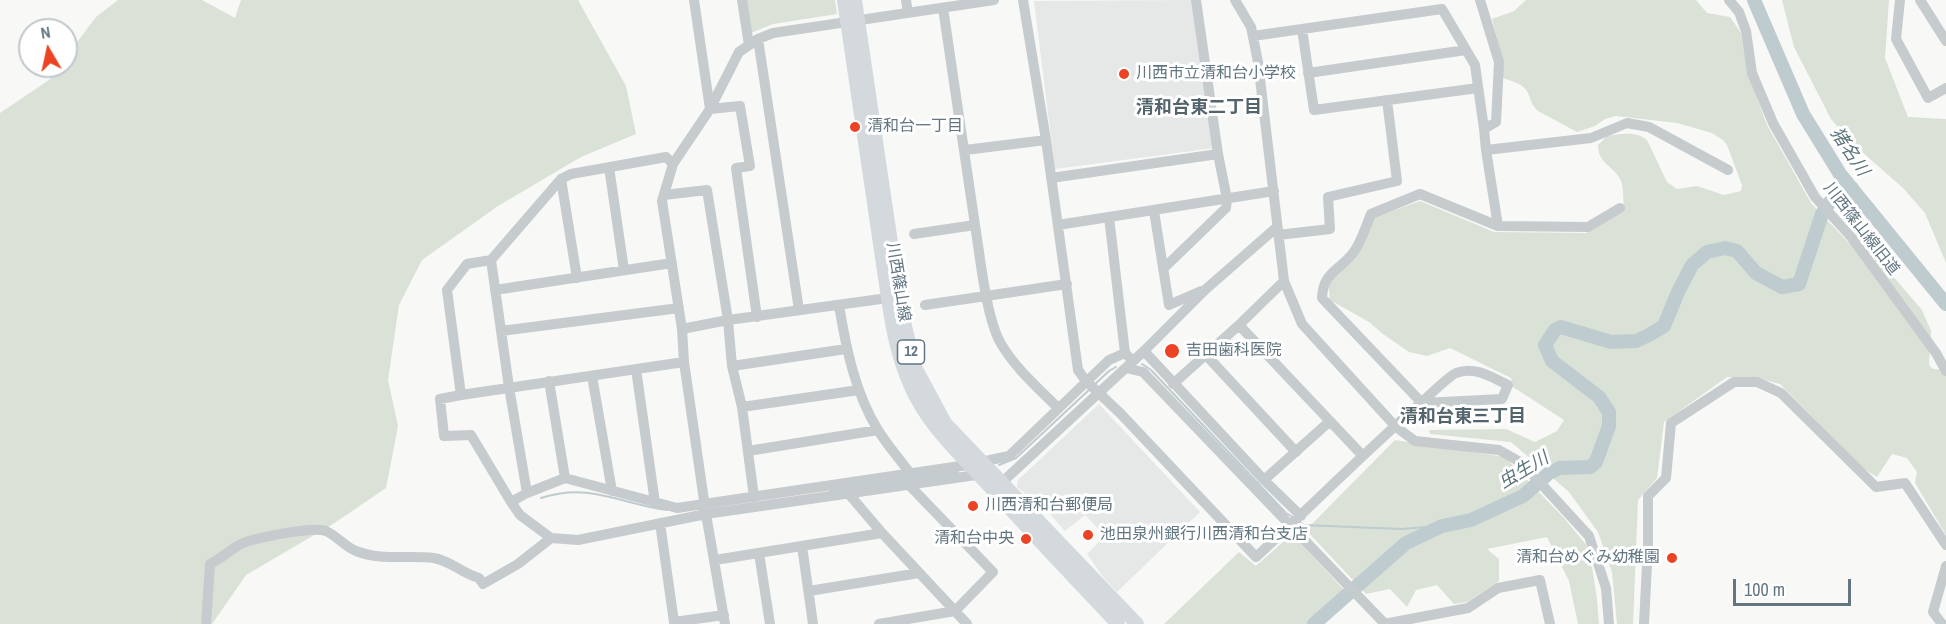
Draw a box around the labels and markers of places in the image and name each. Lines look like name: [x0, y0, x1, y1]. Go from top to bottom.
place label: 川西市立清和台小学校: [1136, 64, 1296, 84]
marker: 川西市立清和台小学校: [1117, 67, 1131, 81]
place label: 清和台一丁目: [867, 117, 963, 137]
marker: 清和台一丁目: [848, 120, 862, 134]
place label: 吉田歯科医院: [1186, 341, 1282, 361]
marker: 吉田歯科医院: [1163, 342, 1181, 360]
place label: 川西清和台郵便局: [985, 496, 1113, 516]
marker: 川西清和台郵便局: [966, 499, 980, 513]
place label: 池田泉州銀行川西清和台支店: [1100, 525, 1308, 545]
marker: 池田泉州銀行川西清和台支店: [1081, 528, 1095, 542]
place label: 清和台中央: [934, 529, 1014, 549]
marker: 清和台中央: [1019, 532, 1033, 546]
place label: 清和台めぐみ幼稚園: [1516, 548, 1660, 568]
marker: 清和台めぐみ幼稚園: [1665, 551, 1679, 565]

